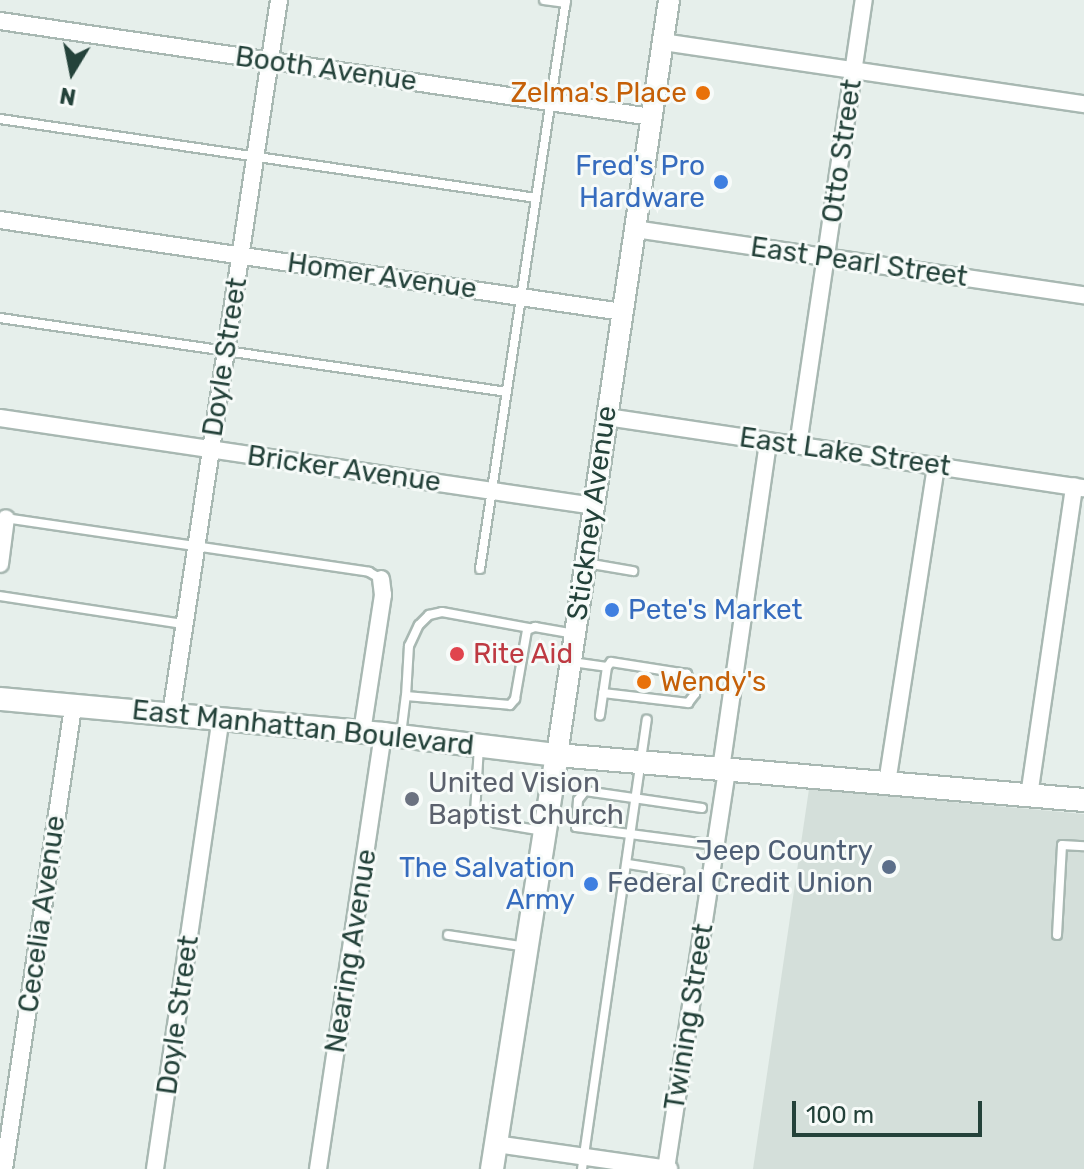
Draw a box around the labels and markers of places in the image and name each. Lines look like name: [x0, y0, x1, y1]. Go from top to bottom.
place label: Zelma's Place: [510, 76, 687, 110]
marker: Zelma's Place: [694, 84, 712, 102]
place label: Fred's Pro Hardware: [575, 149, 705, 215]
marker: Fred's Pro Hardware: [712, 173, 730, 191]
place label: Pete's Market: [628, 593, 802, 627]
marker: Pete's Market: [603, 601, 621, 619]
place label: Rite Aid: [473, 637, 574, 671]
marker: Rite Aid: [448, 645, 466, 663]
place label: Wendy's: [660, 665, 766, 699]
marker: Wendy's: [635, 673, 653, 691]
place label: United Vision Baptist Church: [428, 766, 624, 832]
marker: United Vision Baptist Church: [403, 790, 421, 808]
place label: Jeep Country Federal Credit Union: [607, 834, 873, 900]
place label: The Salvation Army: [399, 851, 575, 917]
marker: Jeep Country Federal Credit Union: [880, 858, 898, 876]
marker: The Salvation Army: [582, 875, 600, 893]

